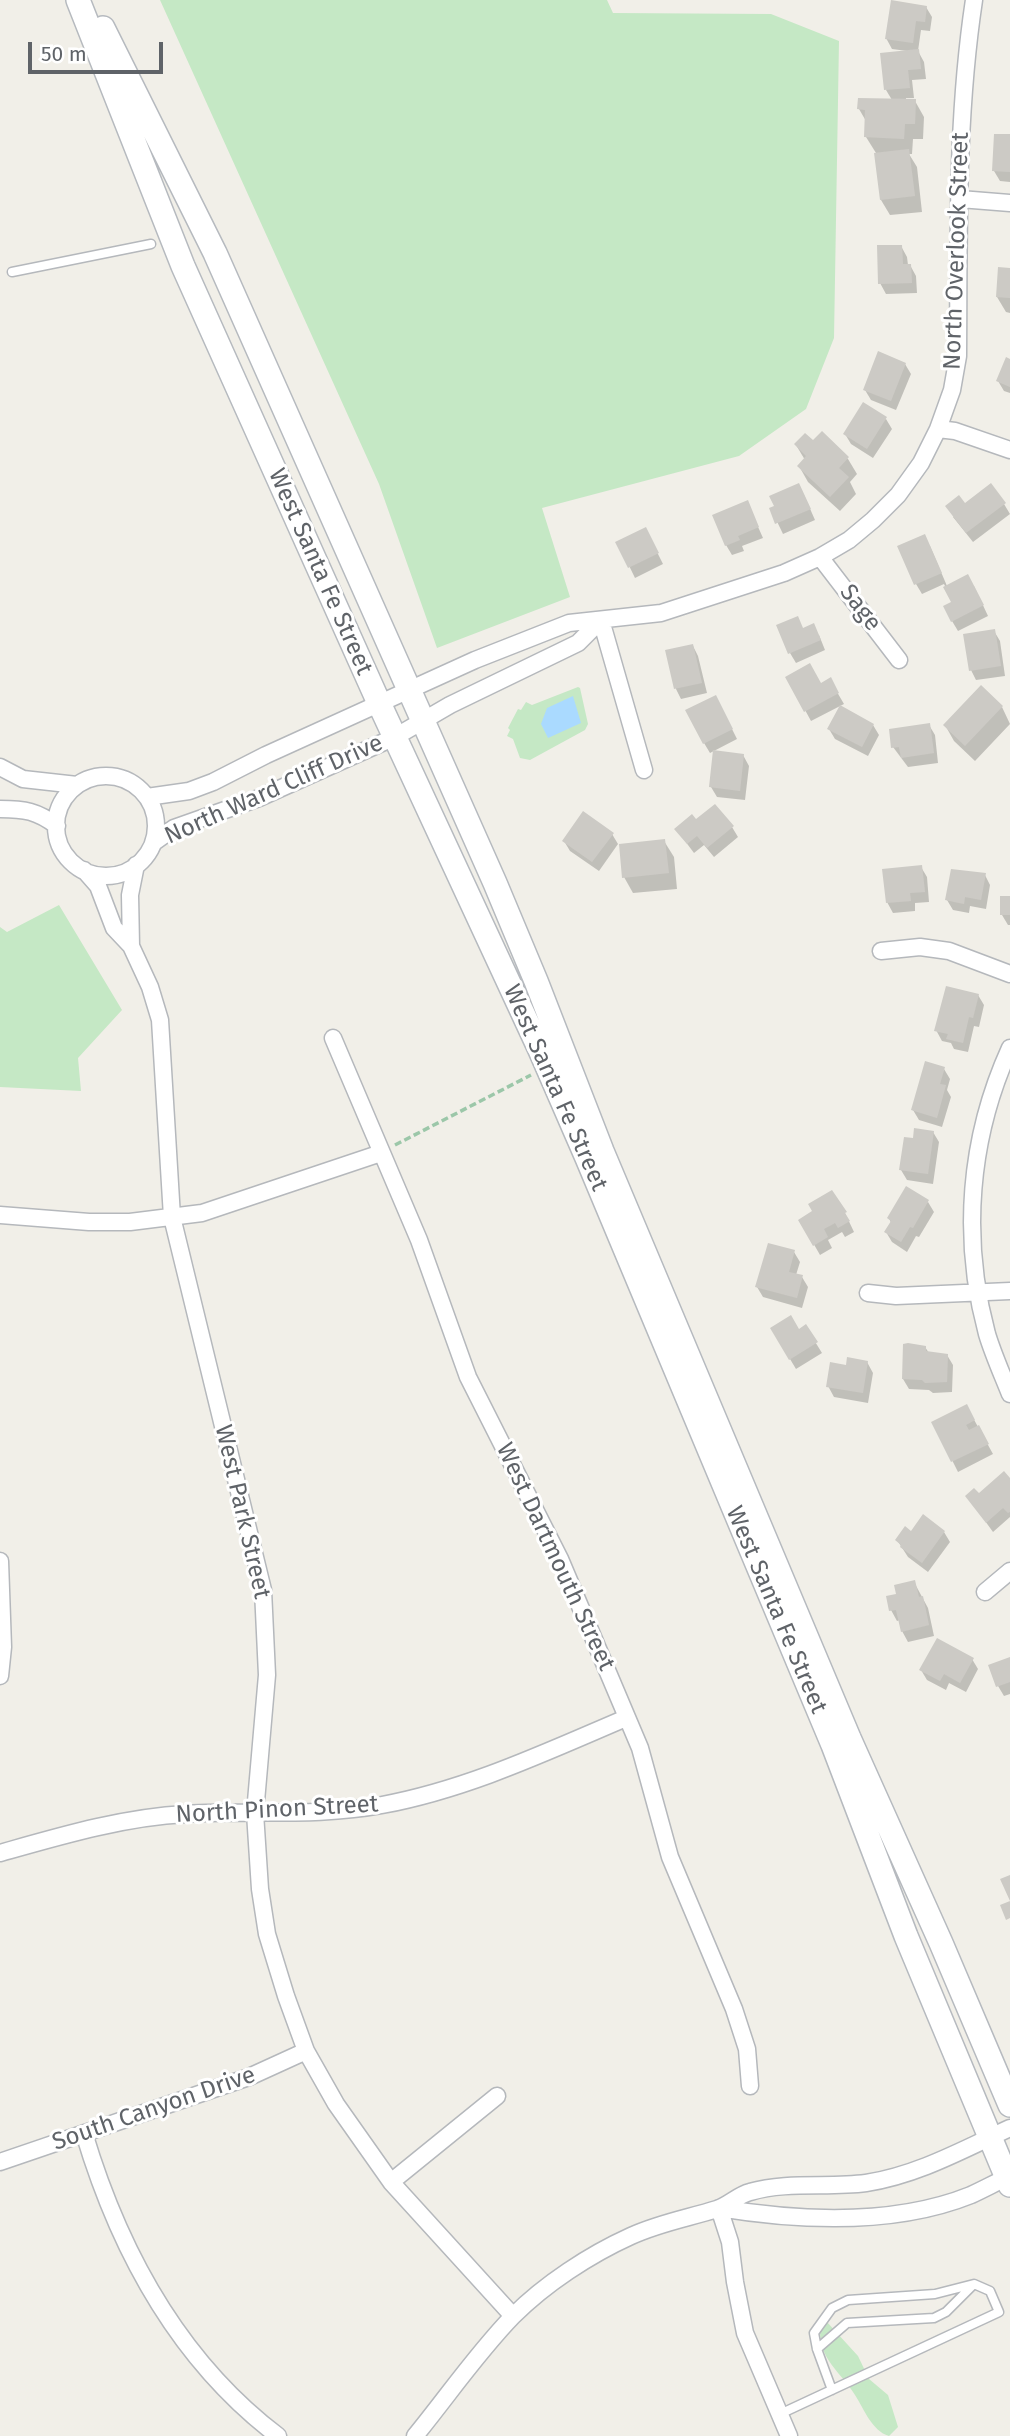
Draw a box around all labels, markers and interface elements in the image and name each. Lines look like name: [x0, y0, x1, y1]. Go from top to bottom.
scale bar: [32, 28, 166, 72]
text: 50 m: [41, 41, 87, 67]
street label: North Overlook Street: [938, 132, 976, 370]
street label: West Santa Fe Street: [262, 465, 378, 679]
street label: Sage: [833, 579, 887, 637]
street label: North Ward Cliff Drive: [160, 729, 388, 851]
street label: West Santa Fe Street: [497, 981, 613, 1195]
street label: West Park Street: [208, 1422, 276, 1602]
street label: West Dartmouth Street: [490, 1439, 620, 1675]
street label: West Santa Fe Street: [719, 1502, 833, 1718]
street label: North Pinon Street: [175, 1790, 379, 1830]
street label: South Canyon Drive: [49, 2061, 259, 2157]

